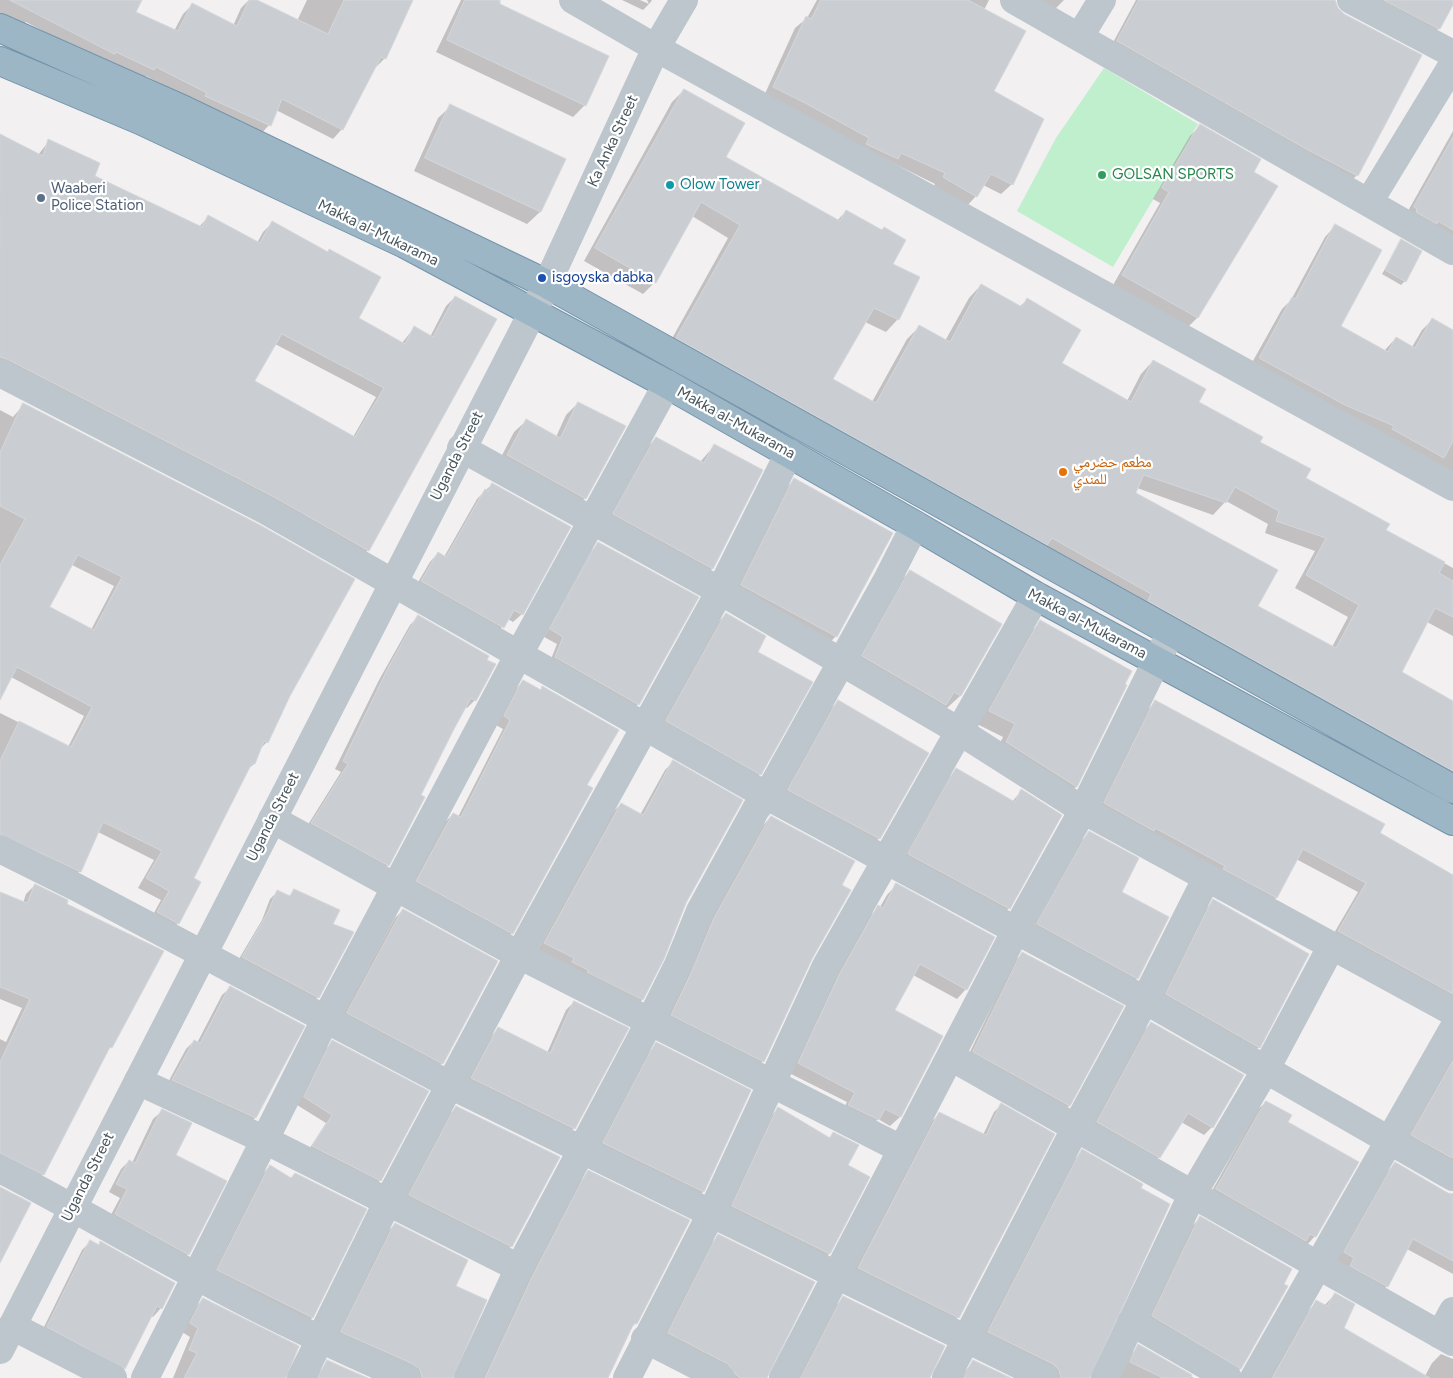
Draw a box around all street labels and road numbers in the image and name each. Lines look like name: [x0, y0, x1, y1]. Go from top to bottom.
street label: Ka Anka Street: [584, 92, 642, 190]
street label: Makka al-Mukarama: [315, 196, 441, 270]
street label: Makka al-Mukarama: [674, 383, 798, 463]
street label: Uganda Street: [427, 408, 487, 504]
street label: Makka al-Mukarama: [1024, 585, 1150, 663]
street label: Uganda Street: [243, 769, 303, 865]
street label: Uganda Street: [58, 1129, 118, 1225]

